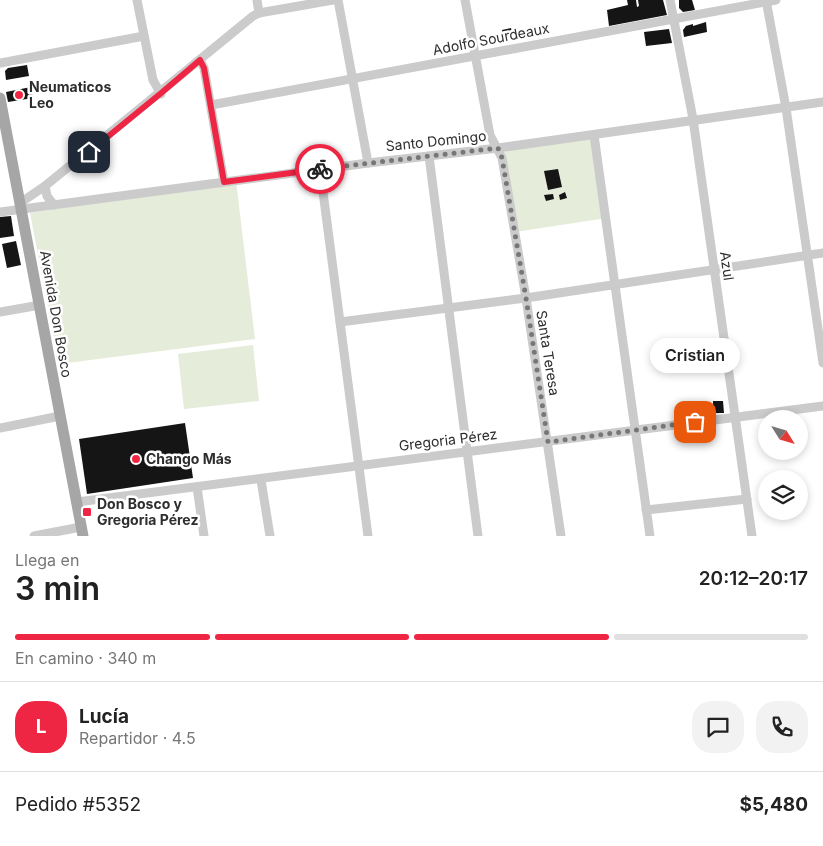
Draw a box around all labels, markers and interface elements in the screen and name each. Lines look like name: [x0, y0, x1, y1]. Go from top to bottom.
street label: Adolfo Sourdeaux: [431, 19, 551, 58]
place label: Neumaticos Leo: [29, 78, 111, 111]
marker: Neumaticos Leo: [13, 89, 25, 101]
street label: Santo Domingo: [385, 127, 487, 154]
pin: [68, 131, 110, 173]
icon: home: [75, 138, 103, 166]
courier: [295, 144, 345, 194]
icon: bike: [306, 155, 334, 183]
street label: Avenida Don Bosco: [37, 249, 76, 379]
street label: Azul: [717, 250, 738, 282]
street label: Santa Teresa: [533, 309, 564, 397]
callout: Cristian: [650, 337, 740, 372]
text: Cristian: [665, 345, 725, 365]
pin: [674, 401, 716, 443]
icon: bag: [681, 408, 709, 436]
north arrow: [758, 410, 808, 460]
map controls: [758, 410, 808, 520]
street label: Gregoria Pérez: [398, 425, 498, 454]
place label: Chango Más: [146, 450, 232, 467]
marker: Chango Más: [130, 453, 142, 465]
button: layers: [758, 470, 808, 520]
place label: Don Bosco y Gregoria Pérez: [97, 495, 198, 528]
marker: Don Bosco y Gregoria Pérez: [81, 506, 93, 518]
text: Llega en: [15, 550, 79, 570]
text: 20:12–20:17: [699, 567, 808, 590]
text: 3 min: [15, 569, 100, 608]
text: En camino · 340 m: [15, 648, 156, 668]
button: chat: [692, 701, 744, 753]
button: phone: [756, 701, 808, 753]
text: Lucía: [79, 705, 129, 728]
text: L: [36, 715, 46, 738]
text: Repartidor · 4.5: [79, 728, 196, 748]
text: Pedido #5352: [15, 793, 141, 816]
text: $5,480: [739, 793, 808, 816]

